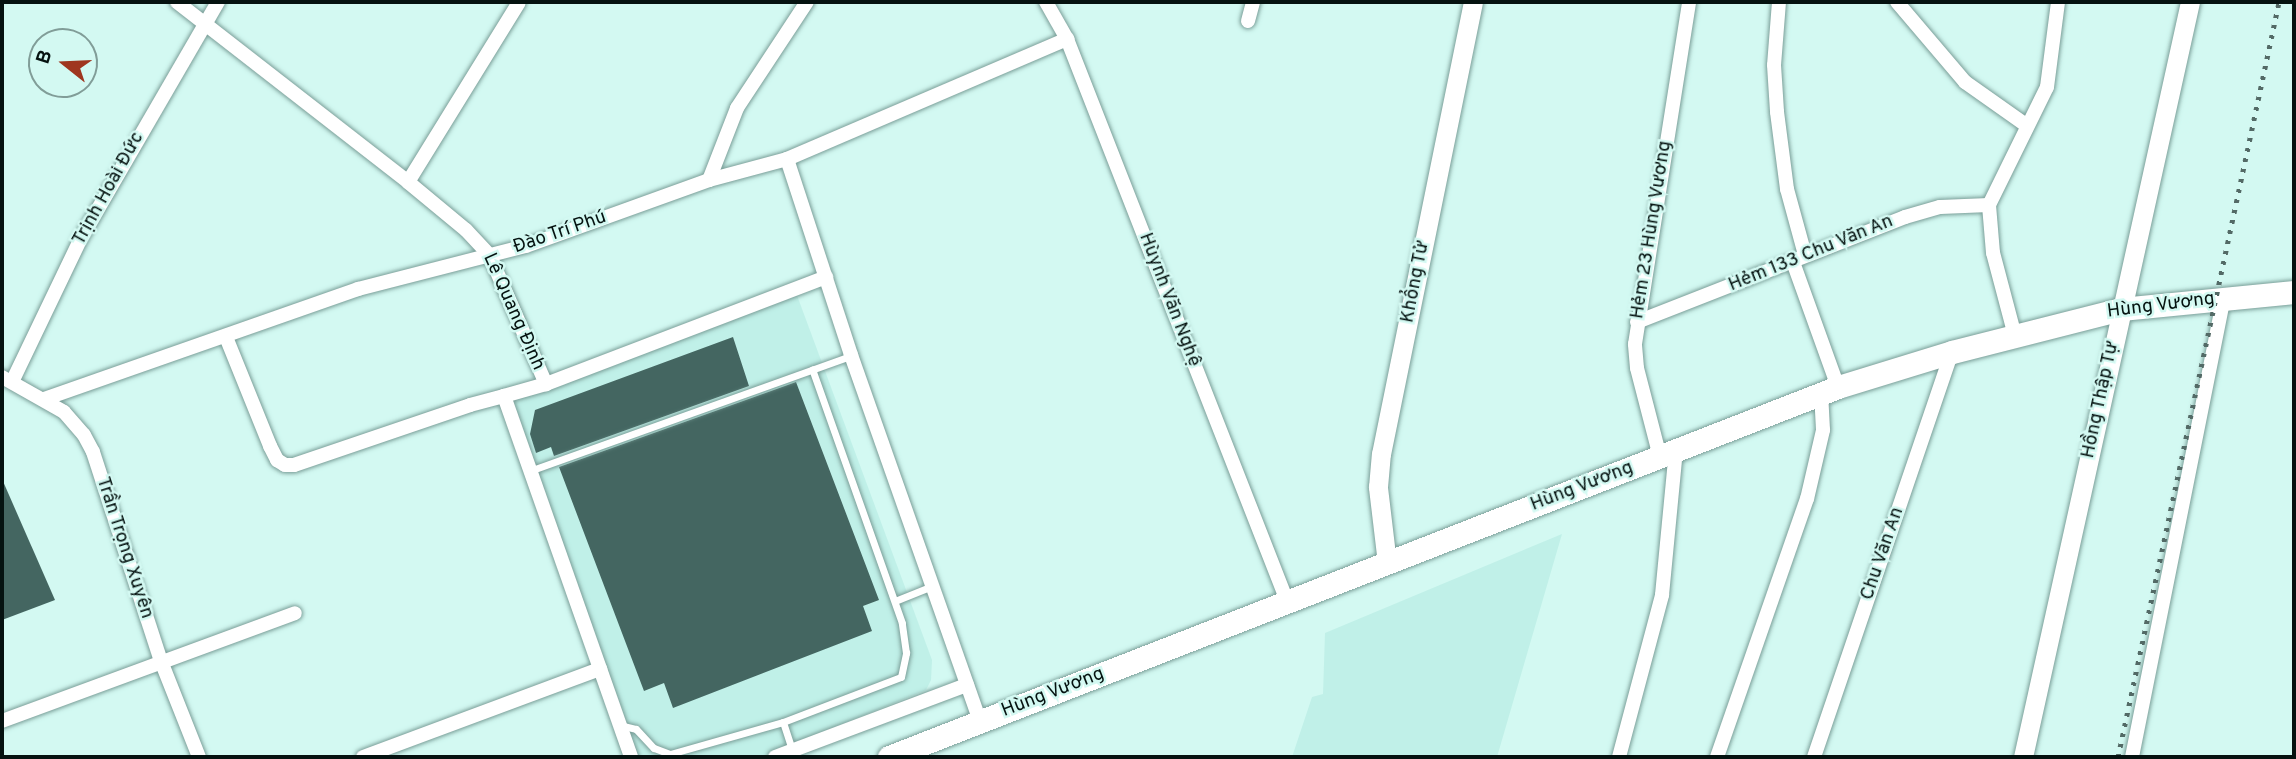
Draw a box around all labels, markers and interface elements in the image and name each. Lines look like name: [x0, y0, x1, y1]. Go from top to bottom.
north arrow: [28, 28, 98, 98]
text: B: [31, 47, 58, 67]
street label: Trịnh Hoài Đức: [68, 128, 150, 250]
street label: Hẻm 23 Hùng Vương: [1627, 139, 1677, 321]
street label: Đào Trí Phú: [510, 206, 610, 260]
street label: Hẻm 133 Chu Văn An: [1725, 210, 1897, 298]
street label: Hùynh Văn Nghệ: [1133, 230, 1205, 370]
street label: Khổng Tử: [1397, 239, 1435, 325]
street label: Lê Quang Định: [477, 250, 549, 374]
street label: Hùng Vương: [2106, 288, 2216, 324]
street label: Hồng Thập Tự: [2077, 339, 2125, 461]
street label: Hùng Vương: [1527, 457, 1637, 517]
street label: Trần Trọng Xuyên: [90, 474, 158, 622]
street label: Chu Văn An: [1856, 504, 1910, 604]
street label: Hùng Vương: [998, 663, 1108, 723]

